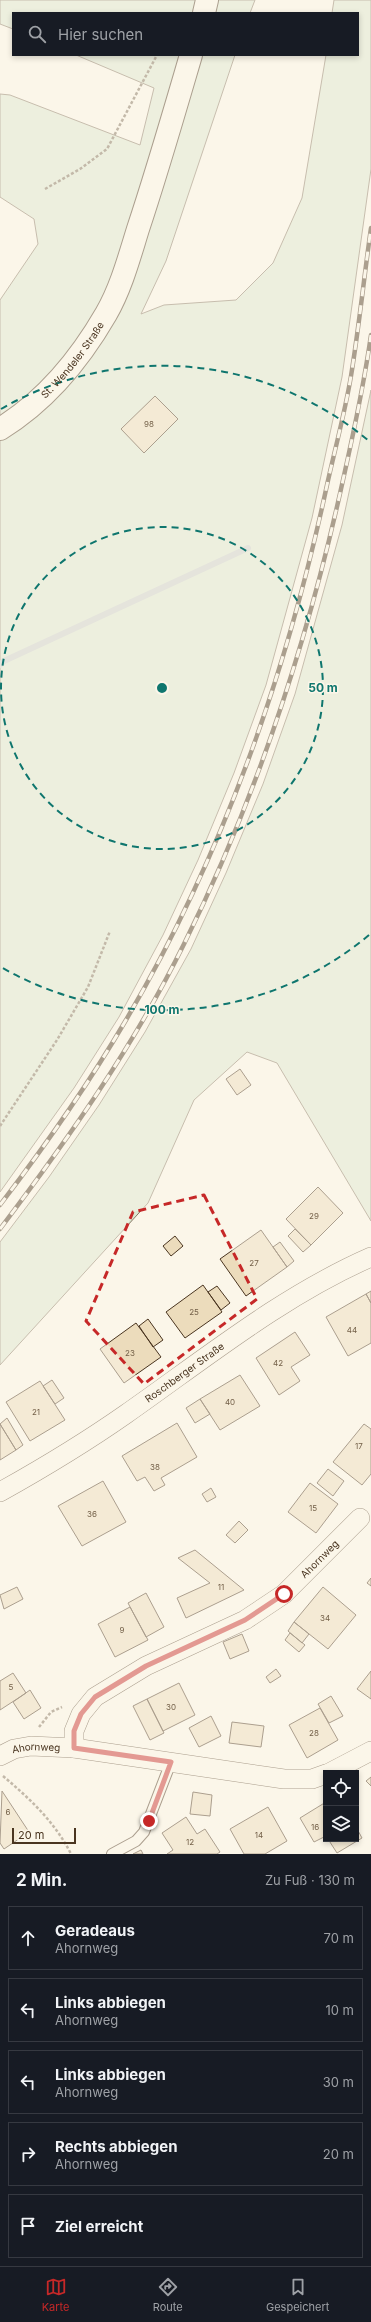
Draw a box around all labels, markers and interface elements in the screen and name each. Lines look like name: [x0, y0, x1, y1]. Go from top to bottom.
search box: [12, 12, 359, 56]
icon: search: [26, 23, 48, 45]
text: Hier suchen: [58, 25, 143, 44]
street label: St. Wendeler Straße: [38, 319, 106, 400]
house number: 98: [144, 419, 154, 429]
text: 50 m: [308, 680, 338, 695]
centre of rings: [155, 681, 169, 695]
text: 100 m: [144, 1002, 180, 1017]
house number: 29: [309, 1211, 319, 1221]
house number: 27: [249, 1258, 259, 1268]
house number: 25: [189, 1307, 199, 1317]
house number: 44: [347, 1325, 357, 1335]
street label: Roschberger Straße: [143, 1340, 226, 1405]
house number: 23: [125, 1348, 135, 1358]
house number: 42: [273, 1358, 283, 1368]
house number: 40: [225, 1397, 235, 1407]
house number: 21: [32, 1407, 40, 1417]
house number: 17: [355, 1441, 363, 1451]
house number: 38: [150, 1462, 160, 1472]
house number: 15: [309, 1503, 317, 1513]
house number: 36: [87, 1509, 97, 1519]
street label: Ahornweg: [298, 1537, 341, 1580]
house number: 11: [218, 1582, 224, 1592]
route start: [275, 1585, 293, 1603]
house number: 34: [320, 1613, 330, 1623]
house number: 9: [120, 1625, 125, 1635]
house number: 5: [9, 1682, 14, 1692]
house number: 30: [166, 1702, 176, 1712]
house number: 28: [309, 1728, 319, 1738]
street label: Ahornweg: [11, 1740, 61, 1755]
map controls: [323, 1770, 359, 1842]
button: locate: [323, 1770, 359, 1806]
button: layers: [323, 1806, 359, 1842]
house number: 6: [6, 1807, 11, 1817]
route end: [140, 1812, 158, 1830]
house number: 16: [311, 1822, 319, 1832]
scale bar: [12, 1826, 76, 1845]
text: 20 m: [18, 1828, 44, 1842]
house number: 14: [255, 1830, 263, 1840]
house number: 12: [186, 1837, 194, 1847]
text: 2 Min.: [16, 1870, 67, 1890]
text: Zu Fuß · 130 m: [265, 1872, 355, 1888]
text: Geradeaus: [55, 1921, 135, 1940]
icon: ahead: [17, 1927, 39, 1949]
text: 70 m: [324, 1930, 354, 1946]
text: Ahornweg: [55, 1940, 118, 1956]
text: Links abbiegen: [55, 1993, 166, 2012]
icon: left: [17, 1999, 39, 2021]
text: 10 m: [325, 2002, 354, 2018]
text: Ahornweg: [55, 2012, 118, 2028]
text: Links abbiegen: [55, 2065, 166, 2084]
icon: left: [17, 2071, 39, 2093]
text: 30 m: [323, 2074, 354, 2090]
text: Ahornweg: [55, 2084, 118, 2100]
text: Rechts abbiegen: [55, 2137, 177, 2156]
icon: right: [17, 2143, 39, 2165]
text: 20 m: [323, 2146, 354, 2162]
text: Ahornweg: [55, 2156, 118, 2172]
icon: arrive: [17, 2215, 39, 2237]
text: Ziel erreicht: [55, 2217, 143, 2236]
tab: Karte: [42, 2276, 69, 2314]
tab: Route: [153, 2276, 183, 2314]
tab: Gespeichert: [266, 2276, 329, 2314]

